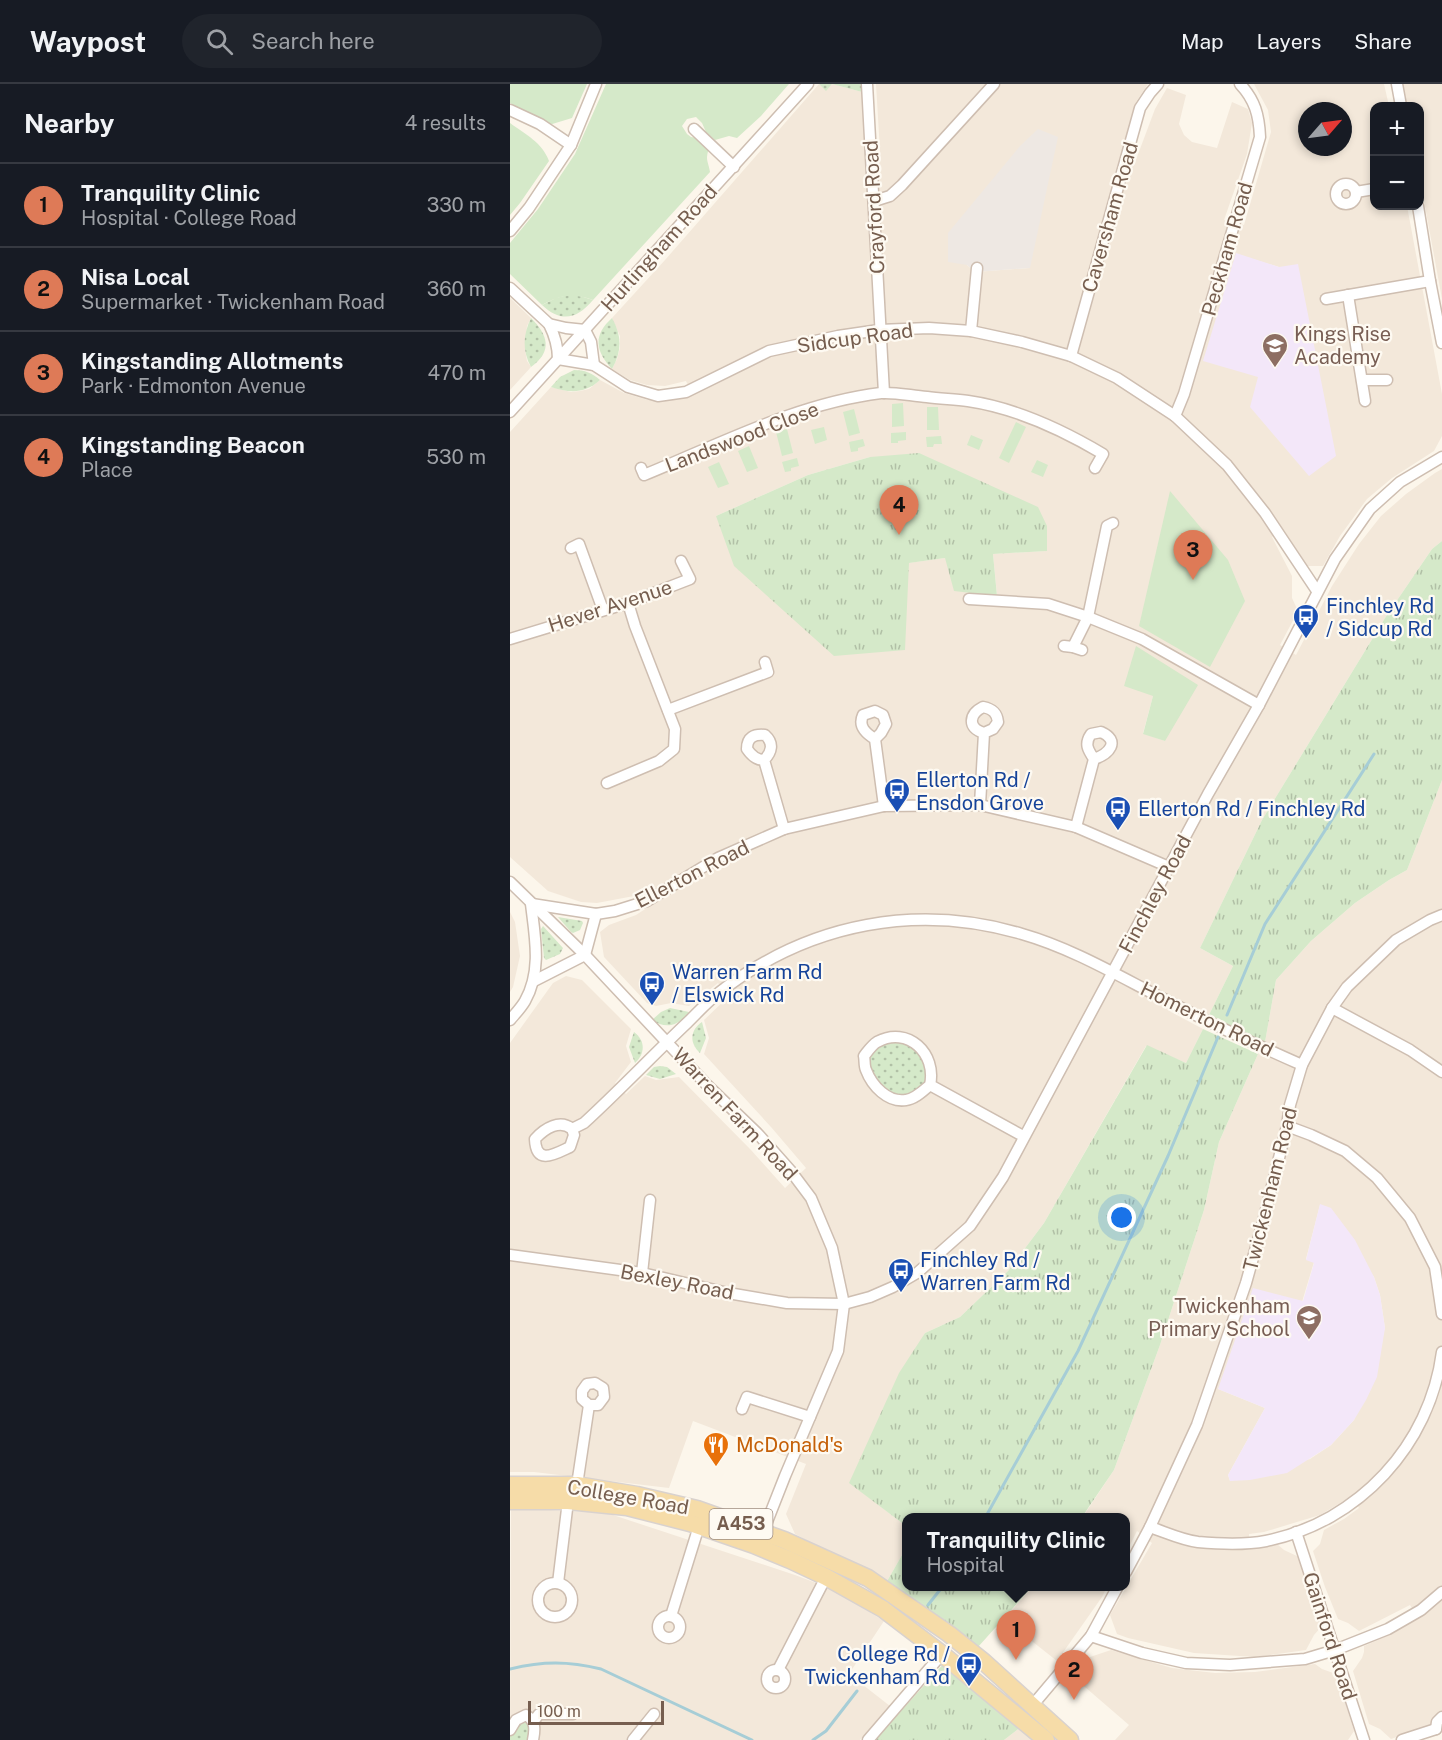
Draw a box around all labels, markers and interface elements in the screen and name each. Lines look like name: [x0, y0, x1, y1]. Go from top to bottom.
search box: [182, 14, 602, 68]
text: Waypost: [30, 25, 146, 58]
icon: search: [203, 25, 236, 58]
text: Search here: [251, 28, 375, 54]
text: Map: [1181, 29, 1224, 54]
text: Layers: [1257, 29, 1321, 54]
text: Share: [1354, 29, 1412, 54]
north arrow: [1298, 102, 1352, 156]
map controls: [1370, 102, 1424, 210]
button: +: [1370, 102, 1424, 156]
text: Nearby: [24, 108, 114, 139]
text: 4 results: [405, 111, 486, 135]
street label: Caversham Road: [1077, 139, 1143, 295]
street label: Crayford Road: [859, 140, 889, 274]
button: −: [1370, 156, 1424, 210]
street label: Peckham Road: [1196, 179, 1258, 319]
text: Tranquility Clinic: [81, 180, 260, 206]
street label: Hurlingham Road: [596, 180, 722, 316]
text: 1: [39, 193, 48, 217]
text: 330 m: [427, 193, 486, 217]
text: Hospital · College Road: [81, 206, 297, 230]
text: Nisa Local: [81, 264, 190, 290]
text: 2: [37, 277, 50, 301]
text: 360 m: [427, 277, 486, 301]
text: Supermarket · Twickenham Road: [81, 290, 385, 314]
street label: Sidcup Road: [795, 318, 915, 358]
place label: Kings Rise Academy: [1294, 322, 1391, 369]
school or university icon: Kings Rise Academy: [1260, 331, 1290, 369]
text: Kingstanding Allotments: [81, 348, 343, 374]
text: 3: [37, 361, 50, 385]
text: 470 m: [427, 361, 486, 385]
text: Park · Edmonton Avenue: [81, 374, 306, 398]
street label: Landswood Close: [662, 397, 822, 477]
text: Kingstanding Beacon: [81, 432, 305, 458]
text: 4: [37, 445, 50, 469]
text: 530 m: [426, 445, 486, 469]
text: Place: [81, 458, 133, 482]
pin: 4: [880, 486, 918, 535]
pin: 3: [1174, 530, 1212, 580]
street label: Hever Avenue: [545, 575, 675, 637]
place label: Finchley Rd / Sidcup Rd: [1326, 594, 1434, 641]
bus stop icon: Finchley Rd / Sidcup Rd: [1291, 602, 1321, 640]
place label: Ellerton Rd / Ensdon Grove: [916, 768, 1044, 815]
bus stop icon: Ellerton Rd / Ensdon Grove: [882, 776, 912, 814]
bus stop icon: Ellerton Rd / Finchley Rd: [1103, 794, 1133, 832]
place label: Ellerton Rd / Finchley Rd: [1138, 797, 1366, 821]
street label: Finchley Road: [1114, 831, 1196, 957]
street label: Ellerton Road: [631, 835, 753, 913]
place label: Warren Farm Rd / Elswick Rd: [672, 960, 822, 1007]
bus stop icon: Warren Farm Rd / Elswick Rd: [637, 969, 667, 1007]
street label: Homerton Road: [1136, 976, 1278, 1062]
street label: Warren Farm Road: [667, 1043, 803, 1185]
street label: Twickenham Road: [1238, 1105, 1302, 1273]
your location: [1107, 1203, 1136, 1232]
place label: Finchley Rd / Warren Farm Rd: [920, 1248, 1070, 1295]
bus stop icon: Finchley Rd / Warren Farm Rd: [886, 1256, 916, 1294]
street label: Bexley Road: [618, 1259, 736, 1305]
place label: Twickenham Primary School: [1148, 1294, 1290, 1341]
school or university icon: Twickenham Primary School: [1294, 1303, 1324, 1341]
restaurant icon: McDonald's: [701, 1430, 731, 1468]
place label: McDonald's: [736, 1433, 843, 1457]
street label: College Road: [565, 1474, 691, 1520]
road number: A453: [710, 1509, 772, 1539]
popup: [902, 1513, 1130, 1591]
text: Tranquility Clinic: [926, 1527, 1106, 1553]
text: Hospital: [926, 1553, 1005, 1577]
street label: Gainford Road: [1298, 1569, 1362, 1703]
pin: 1: [996, 1610, 1036, 1660]
place label: College Rd / Twickenham Rd: [804, 1642, 950, 1689]
bus stop icon: College Rd / Twickenham Rd: [954, 1650, 984, 1688]
pin: 2: [1054, 1650, 1094, 1700]
scale bar: [528, 1698, 664, 1726]
text: 100 m: [537, 1702, 581, 1721]

